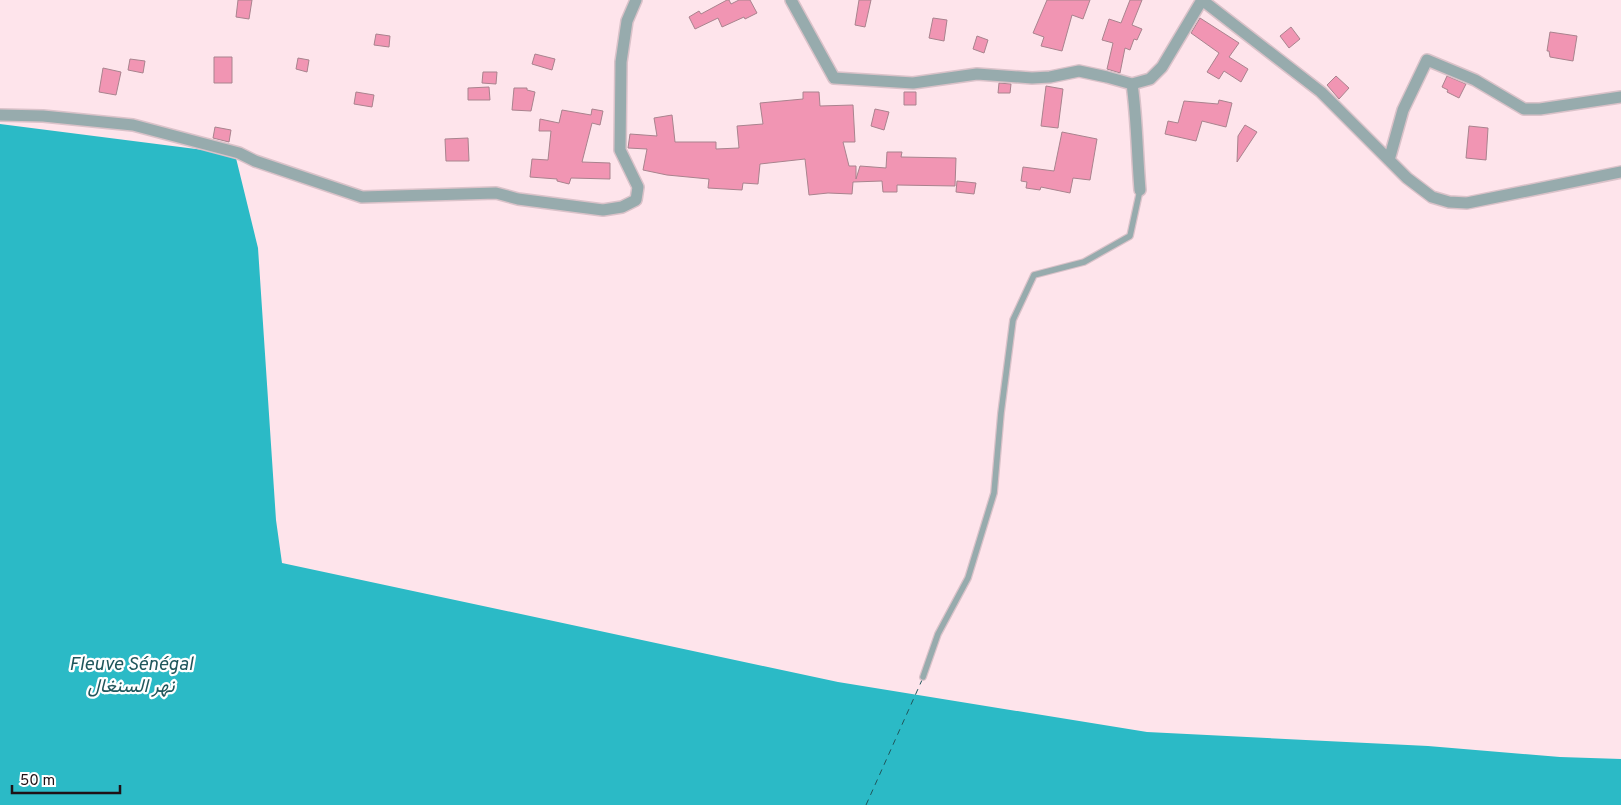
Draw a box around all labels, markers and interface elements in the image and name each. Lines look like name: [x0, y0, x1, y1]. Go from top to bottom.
water label: Fleuve Sénégal نهر السنغال: [69, 653, 194, 699]
scale bar: [12, 762, 120, 794]
text: 50 m: [20, 772, 55, 791]

